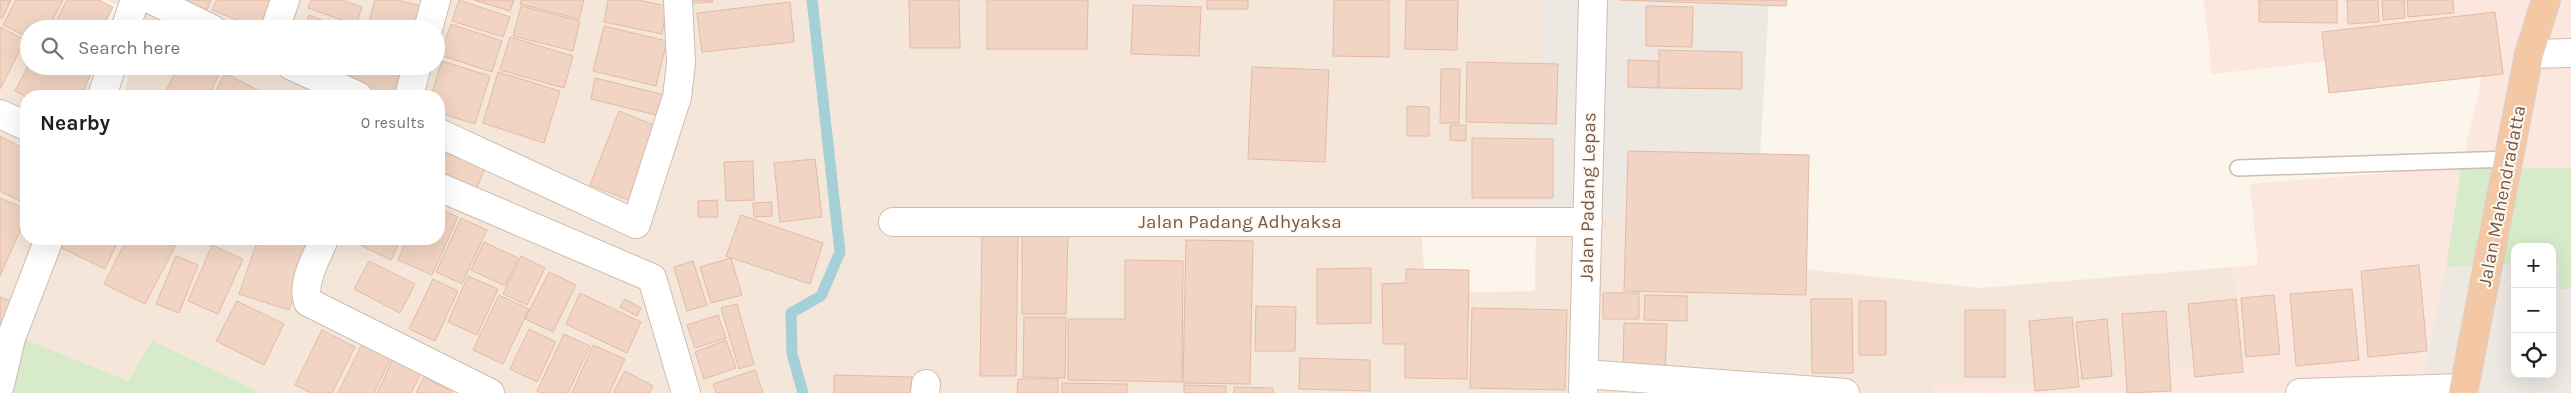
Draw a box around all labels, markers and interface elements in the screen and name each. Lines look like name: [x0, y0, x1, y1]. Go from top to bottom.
search box: [20, 20, 445, 75]
icon: search: [38, 34, 66, 62]
text: Search here: [78, 37, 180, 59]
street label: Jalan Mahendradatta: [2474, 103, 2530, 289]
text: Nearby: [40, 111, 110, 135]
street label: Jalan Padang Lepas: [1576, 112, 1600, 282]
text: 0 results: [361, 113, 425, 132]
street label: Jalan Padang Adhyaksa: [1138, 211, 1342, 233]
map controls: [2511, 243, 2556, 378]
button: +: [2511, 243, 2556, 288]
button: −: [2511, 288, 2556, 333]
button: locate: [2511, 333, 2556, 378]

